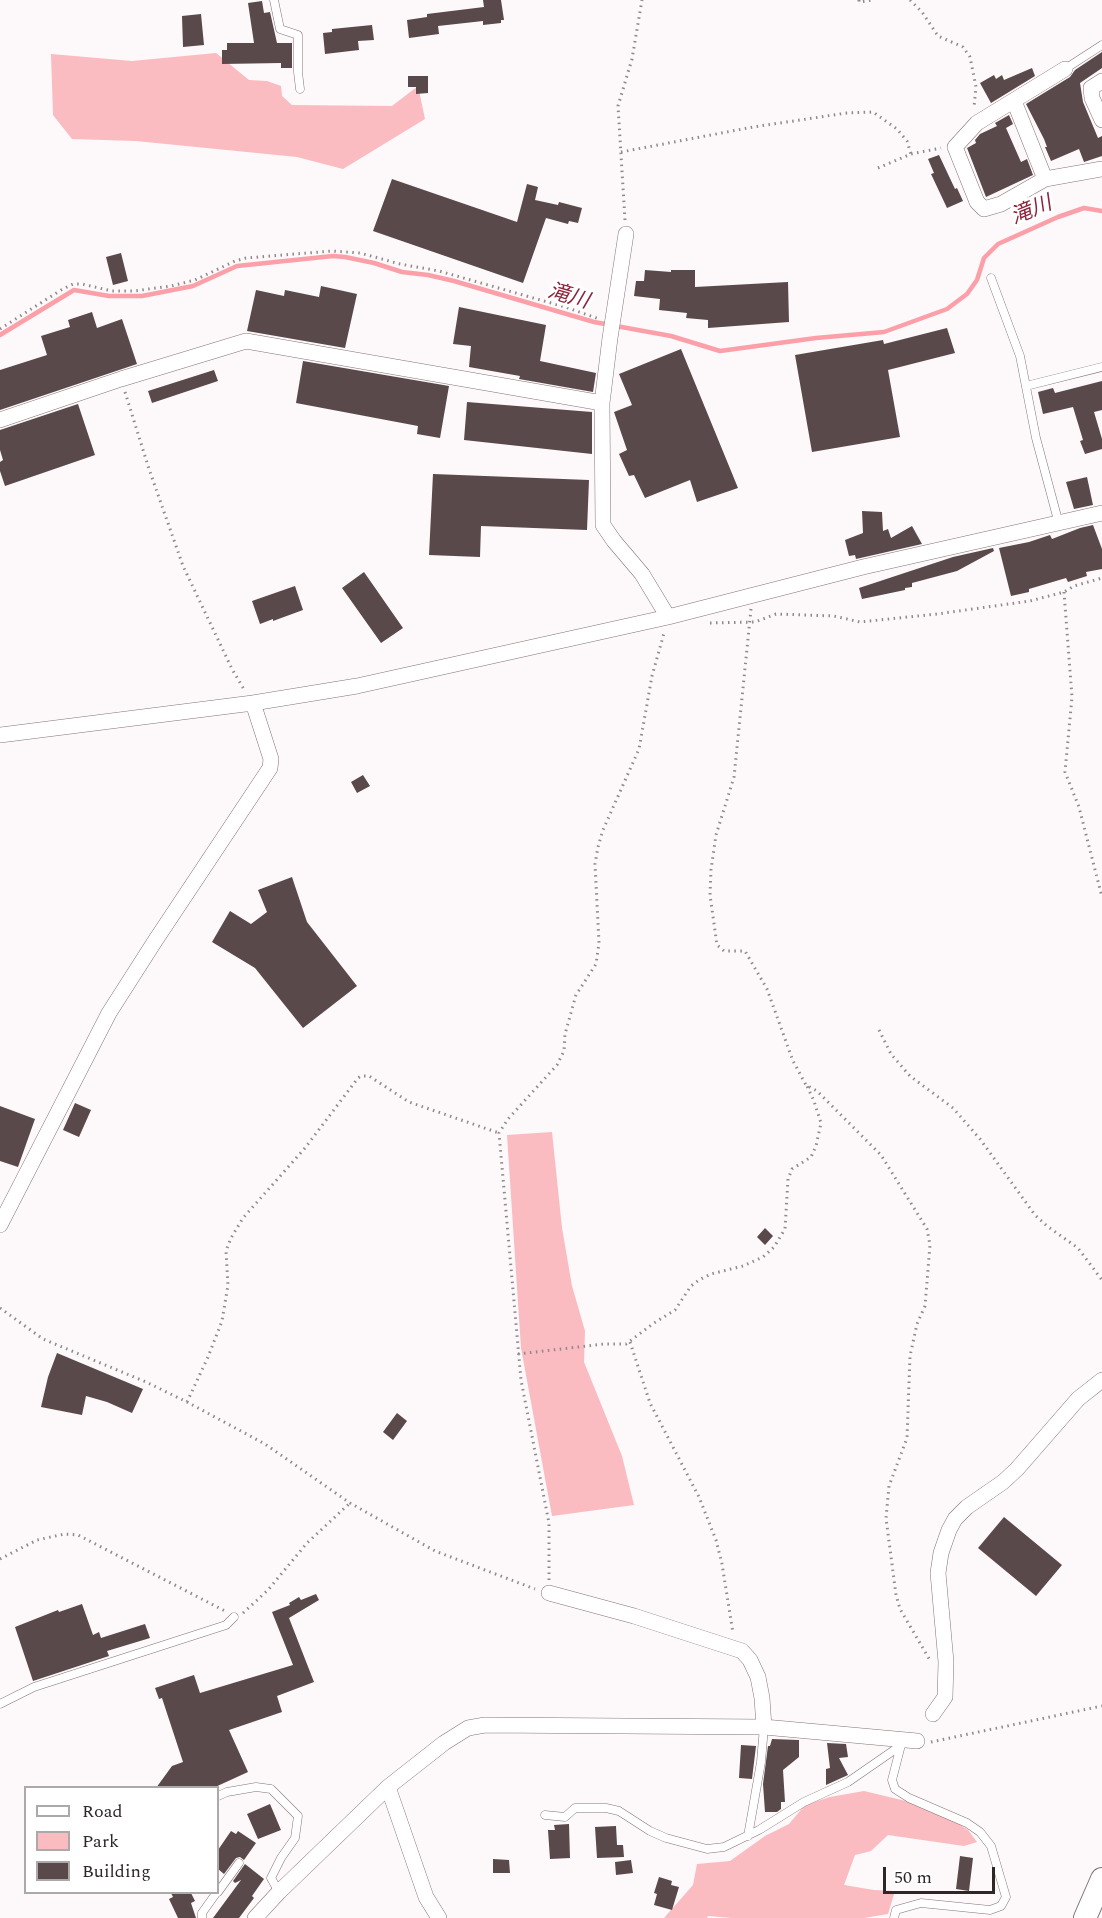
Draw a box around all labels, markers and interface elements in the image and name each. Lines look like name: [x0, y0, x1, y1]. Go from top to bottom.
water label: 滝川: [1008, 192, 1056, 232]
water label: 滝川: [544, 280, 592, 316]
legend: [24, 1786, 219, 1894]
text: Road: [82, 1798, 123, 1825]
text: Park: [82, 1828, 119, 1855]
scale bar: [886, 1855, 998, 1893]
text: Building: [82, 1858, 151, 1885]
text: 50 m: [894, 1864, 932, 1891]

